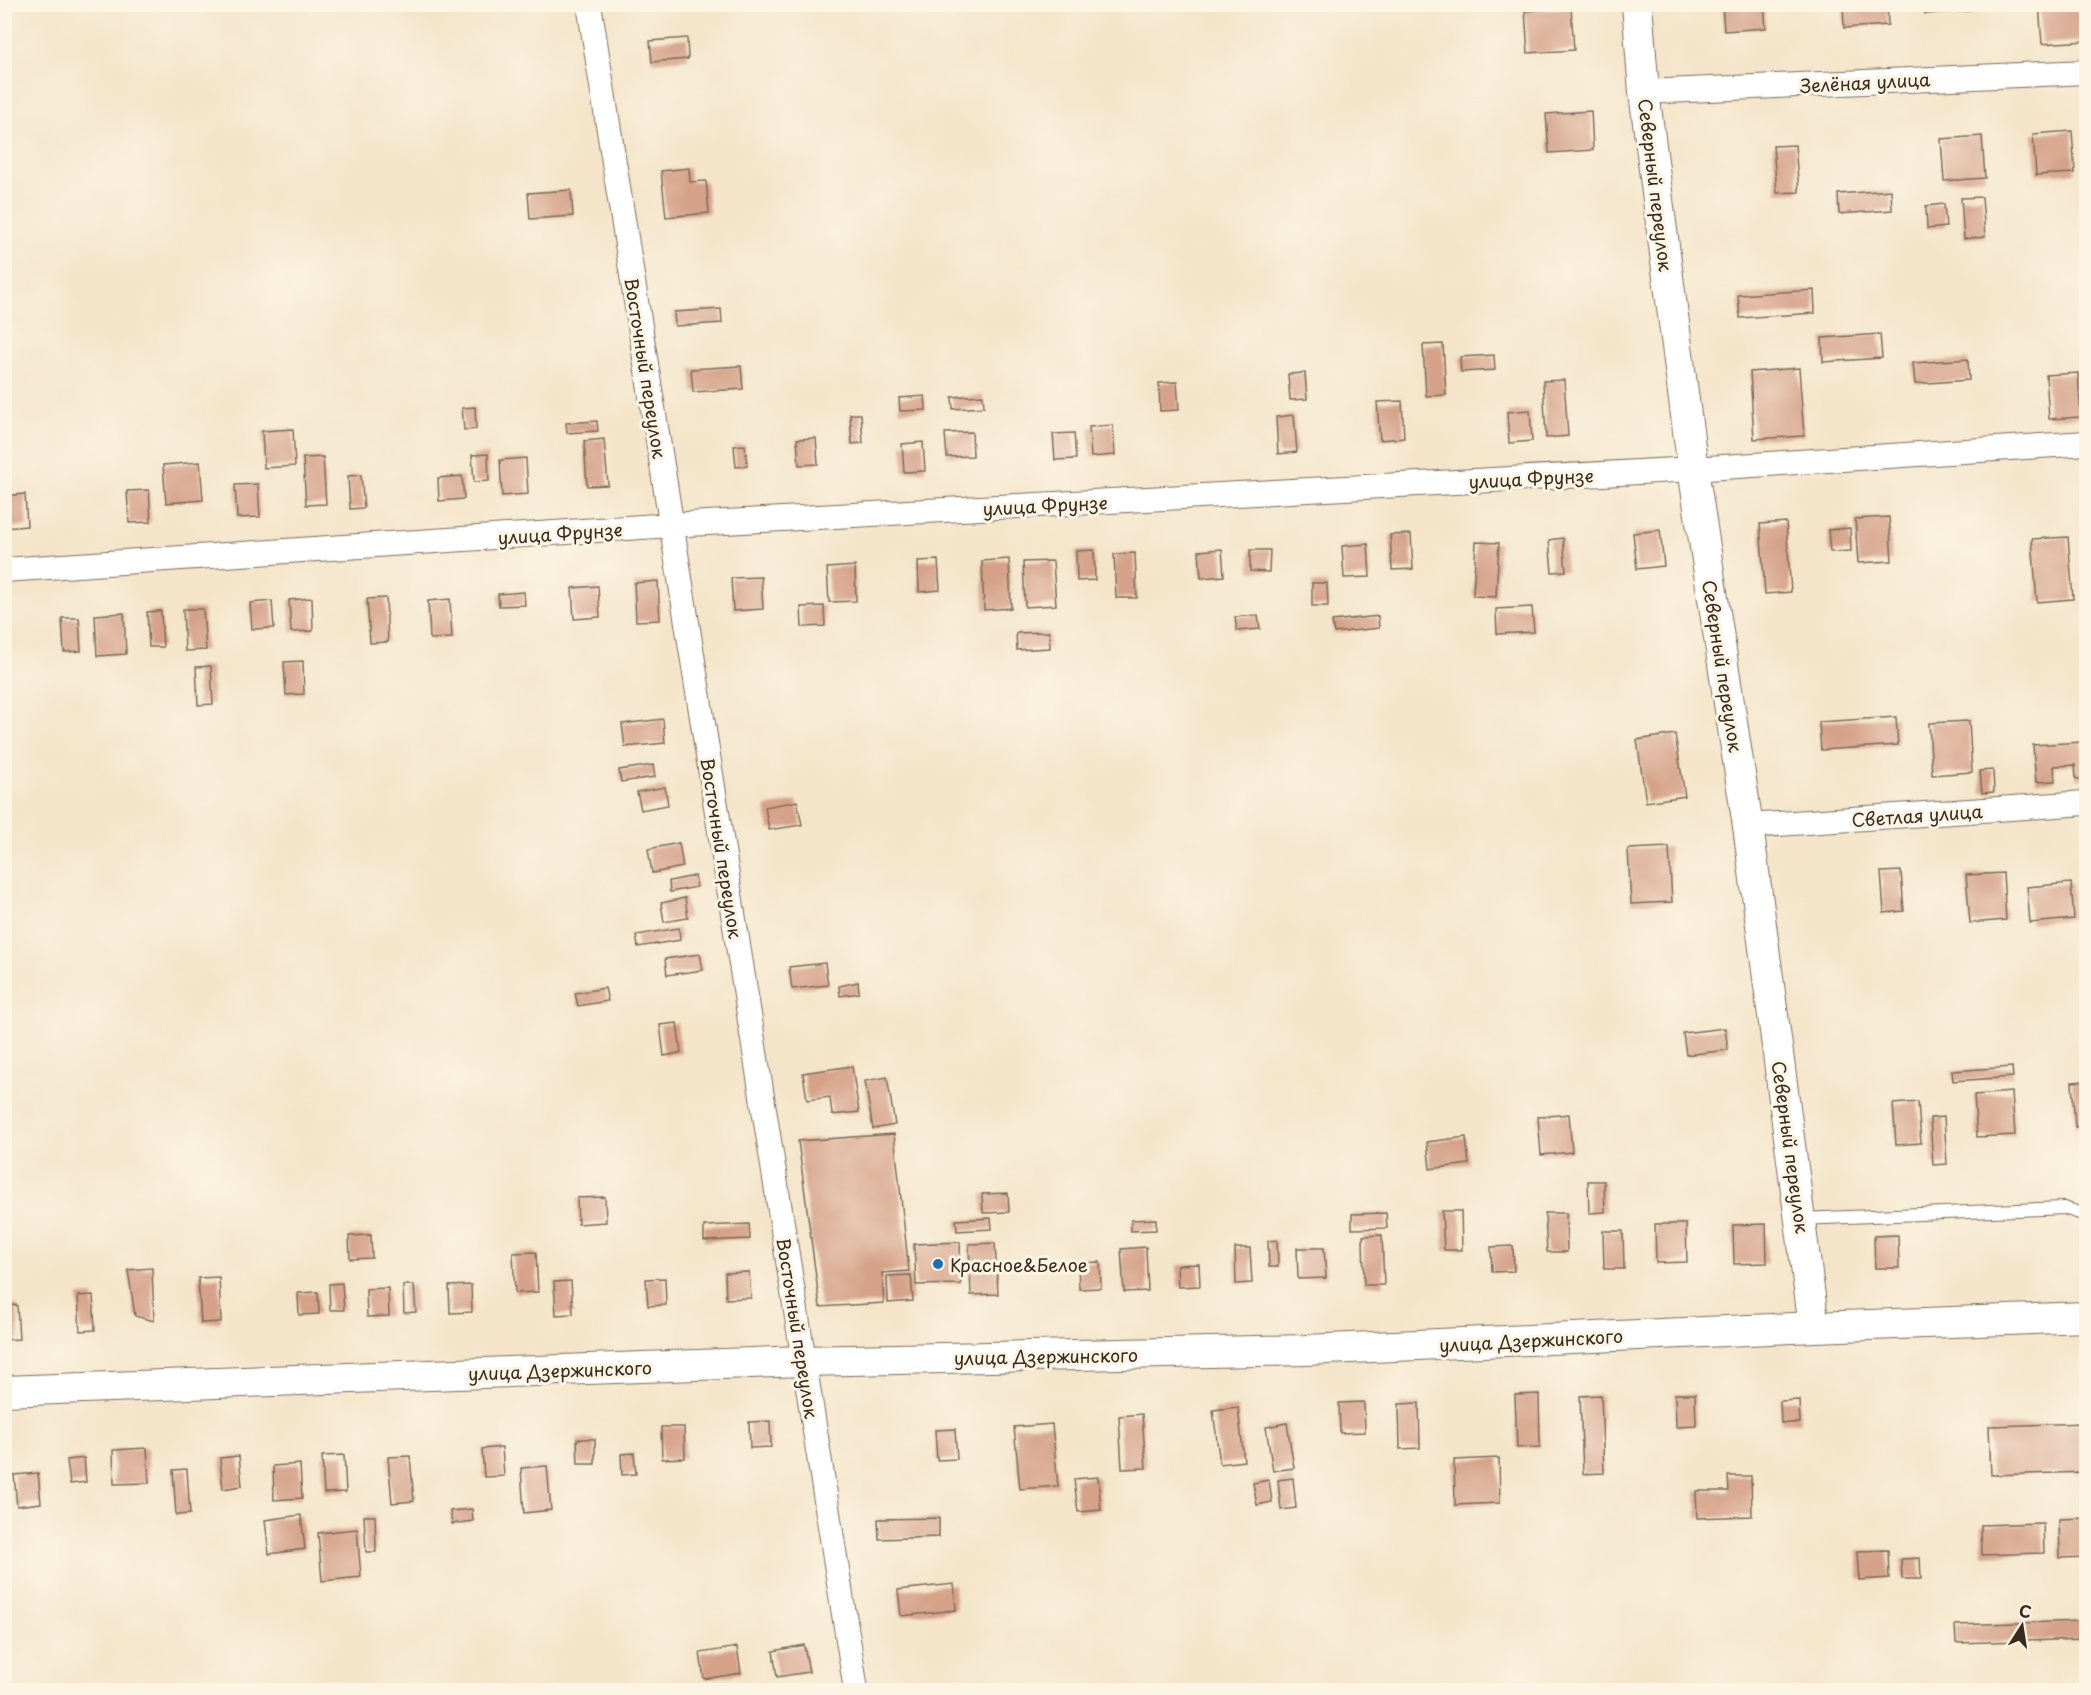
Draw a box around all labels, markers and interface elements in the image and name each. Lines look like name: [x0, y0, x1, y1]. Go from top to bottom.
street label: Зелёная улица: [1799, 65, 1932, 99]
street label: Северный переулок: [1632, 97, 1680, 273]
street label: Восточный переулок: [618, 276, 674, 461]
street label: улица Фрунзе: [1468, 461, 1594, 495]
street label: улица Фрунзе: [982, 488, 1108, 522]
street label: улица Фрунзе: [497, 515, 623, 551]
street label: Северный переулок: [1696, 578, 1750, 754]
street label: Восточный переулок: [694, 756, 750, 941]
street label: Светлая улица: [1851, 797, 1984, 833]
street label: Северный переулок: [1766, 1059, 1817, 1235]
street label: Восточный переулок: [770, 1236, 826, 1421]
place label: Красное&Белое: [950, 1251, 1088, 1278]
marker: Красное&Белое: [931, 1257, 945, 1271]
street label: улица Дзержинского: [1438, 1322, 1624, 1358]
street label: улица Дзержинского: [954, 1341, 1138, 1371]
street label: улица Дзержинского: [468, 1353, 652, 1387]
north arrow: [1992, 1596, 2052, 1656]
text: С: [2017, 1597, 2034, 1623]

